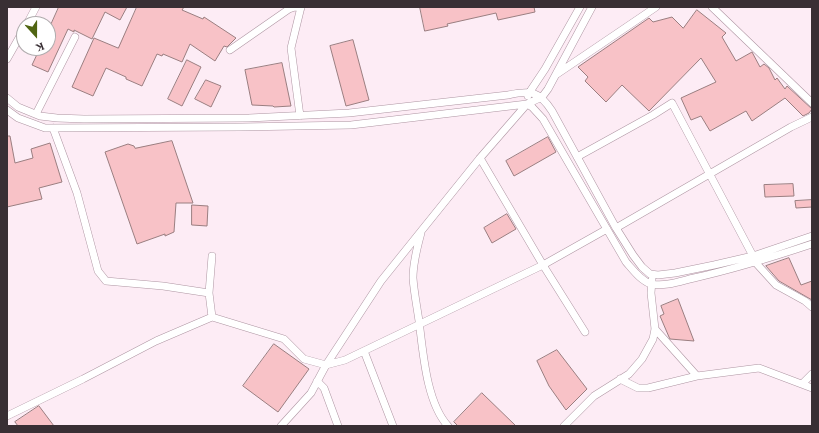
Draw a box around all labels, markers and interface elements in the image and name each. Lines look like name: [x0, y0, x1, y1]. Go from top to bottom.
north arrow: [16, 16, 56, 56]
text: K: [33, 37, 47, 56]

